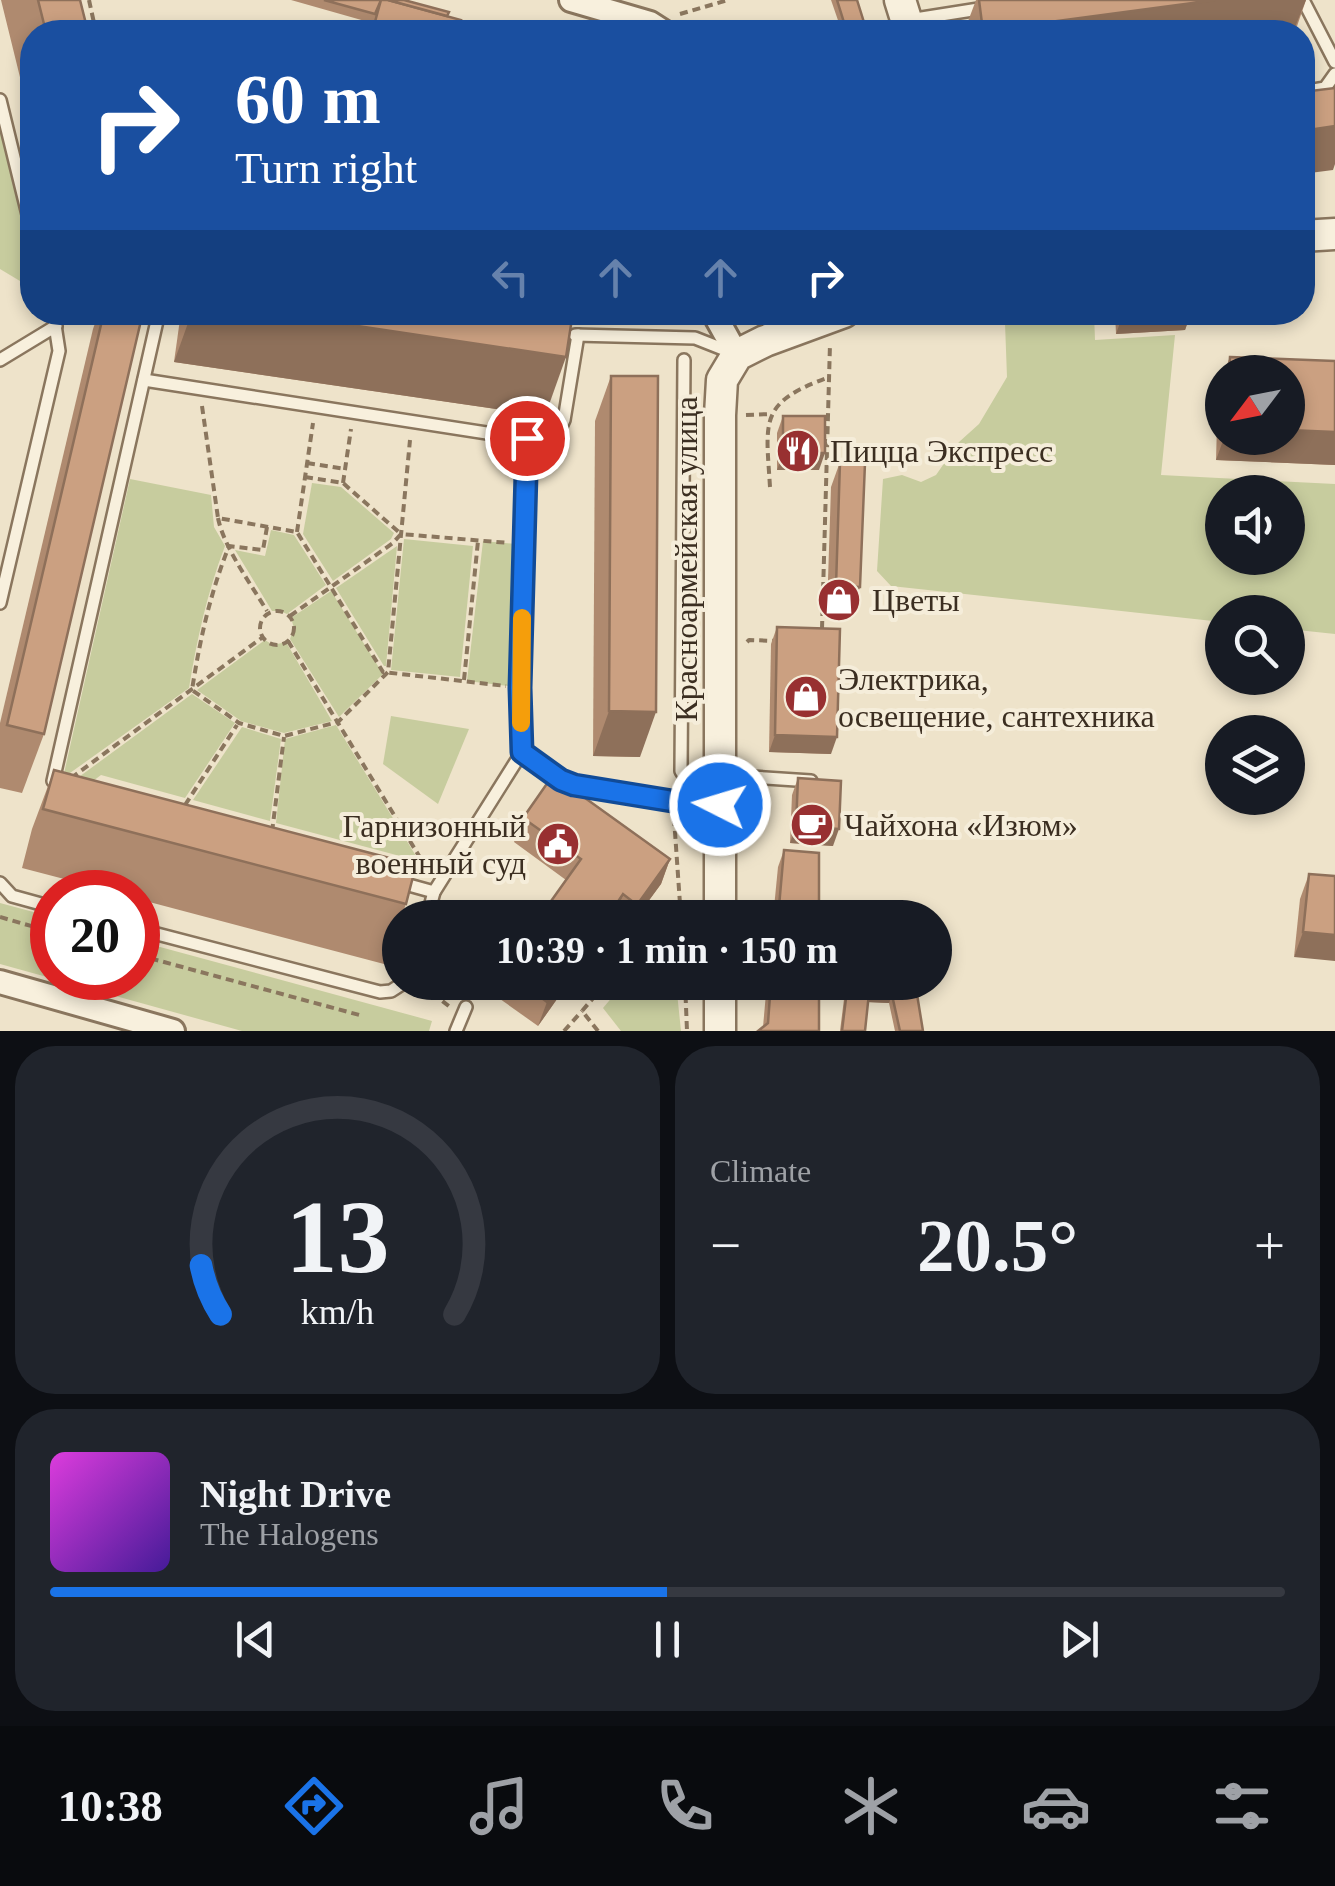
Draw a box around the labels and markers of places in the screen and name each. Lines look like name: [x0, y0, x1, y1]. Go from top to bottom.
pin: [485, 396, 570, 481]
restaurant icon: Пицца Экспресс: [775, 428, 821, 474]
place label: Пицца Экспресс: [830, 433, 1053, 469]
shop icon: Цветы: [816, 577, 862, 623]
place label: Цветы: [872, 582, 960, 618]
place label: Электрика, освещение, сантехника: [838, 661, 1155, 734]
shop icon: Электрика, освещение, сантехника: [783, 674, 829, 720]
cafe icon: Чайхона «Изюм»: [789, 802, 835, 848]
place label: Чайхона «Изюм»: [844, 807, 1078, 843]
place label: Гарнизонный военный суд: [343, 808, 526, 881]
public building icon: Гарнизонный военный суд: [535, 821, 581, 867]

